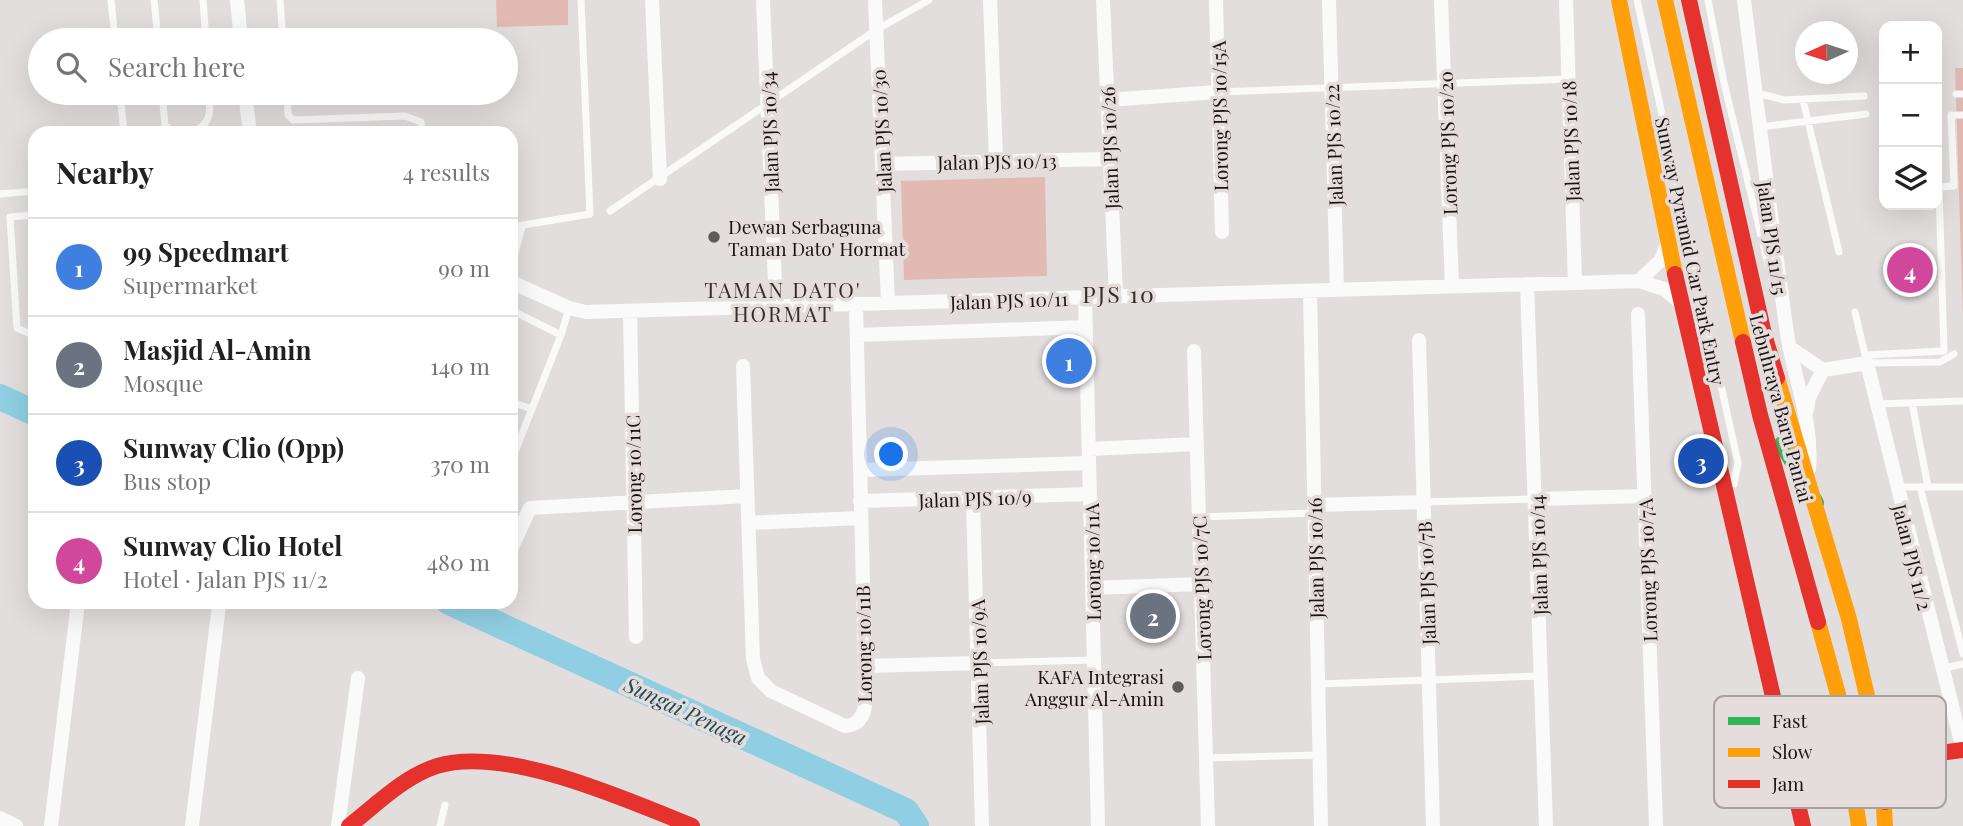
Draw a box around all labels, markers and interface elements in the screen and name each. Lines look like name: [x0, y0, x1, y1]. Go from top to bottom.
north arrow: [1795, 21, 1858, 84]
map controls: [1879, 21, 1942, 210]
button: +: [1879, 21, 1942, 84]
search box: [28, 28, 518, 105]
street label: Lorong PJS 10/15A: [1205, 40, 1233, 191]
icon: search: [52, 48, 90, 86]
text: Search here: [108, 49, 245, 84]
street label: Jalan PJS 10/30: [865, 69, 897, 194]
street label: Jalan PJS 10/34: [754, 71, 784, 194]
street label: Lorong PJS 10/20: [1431, 71, 1463, 215]
street label: Jalan PJS 10/18: [1555, 80, 1585, 203]
street label: Jalan PJS 10/22: [1318, 84, 1348, 207]
button: −: [1879, 84, 1942, 147]
street label: Jalan PJS 10/26: [1094, 86, 1124, 211]
street label: Sunway Pyramid Car Park Entry: [1650, 115, 1732, 388]
street label: Jalan PJS 10/13: [936, 147, 1057, 175]
button: layers: [1879, 147, 1942, 210]
text: Nearby: [56, 152, 154, 192]
text: 4 results: [403, 156, 490, 187]
street label: Jalan PJS 11/15: [1752, 179, 1794, 297]
place label: Dewan Serbaguna Taman Dato' Hormat: [728, 213, 906, 261]
marker: Dewan Serbaguna Taman Dato' Hormat: [706, 229, 722, 245]
text: 99 Speedmart: [123, 234, 289, 269]
pin: 4: [1887, 244, 1933, 296]
text: 1: [75, 252, 83, 283]
text: 90 m: [438, 252, 490, 283]
text: Supermarket: [123, 269, 257, 300]
district label: TAMAN DATO' HORMAT: [704, 275, 862, 327]
district label: PJS 10: [1082, 278, 1156, 309]
street label: Jalan PJS 10/11: [949, 285, 1068, 315]
street label: Lebuhraya Baru Pantai: [1744, 311, 1820, 505]
text: Masjid Al-Amin: [123, 332, 311, 367]
pin: 1: [1046, 335, 1092, 387]
text: 2: [73, 350, 85, 381]
text: 140 m: [430, 350, 490, 381]
text: Mosque: [123, 367, 203, 398]
street label: Lorong 10/11C: [619, 414, 647, 534]
text: Sunway Clio (Opp): [123, 430, 344, 465]
pin: 3: [1678, 435, 1724, 487]
your location: [874, 437, 908, 471]
text: 3: [73, 448, 85, 479]
text: 370 m: [430, 448, 490, 479]
text: Bus stop: [123, 465, 211, 496]
street label: Jalan PJS 10/9: [917, 483, 1032, 513]
street label: Jalan PJS 10/14: [1523, 494, 1553, 617]
street label: Jalan PJS 10/16: [1301, 497, 1329, 620]
street label: Lorong PJS 10/7A: [1631, 497, 1662, 642]
street label: Jalan PJS 11/2: [1887, 500, 1939, 613]
street label: Lorong 10/11A: [1078, 502, 1106, 621]
street label: Lorong PJS 10/7C: [1185, 515, 1217, 661]
street label: Jalan PJS 10/7B: [1411, 521, 1441, 646]
text: Sunway Clio Hotel: [123, 528, 342, 563]
text: 4: [73, 546, 85, 577]
text: 480 m: [427, 546, 490, 577]
text: Hotel · Jalan PJS 11/2: [123, 563, 328, 594]
street label: Lorong 10/11B: [849, 585, 877, 703]
pin: 2: [1130, 590, 1176, 642]
street label: Jalan PJS 10/9A: [964, 598, 994, 726]
place label: KAFA Integrasi Anggur Al-Amin: [1024, 663, 1165, 711]
water label: Sungai Penaga: [619, 669, 752, 751]
marker: KAFA Integrasi Anggur Al-Amin: [1170, 679, 1186, 695]
legend: [1714, 696, 1946, 808]
text: Fast: [1772, 707, 1808, 733]
text: Slow: [1772, 738, 1813, 764]
text: Jam: [1771, 770, 1804, 796]

